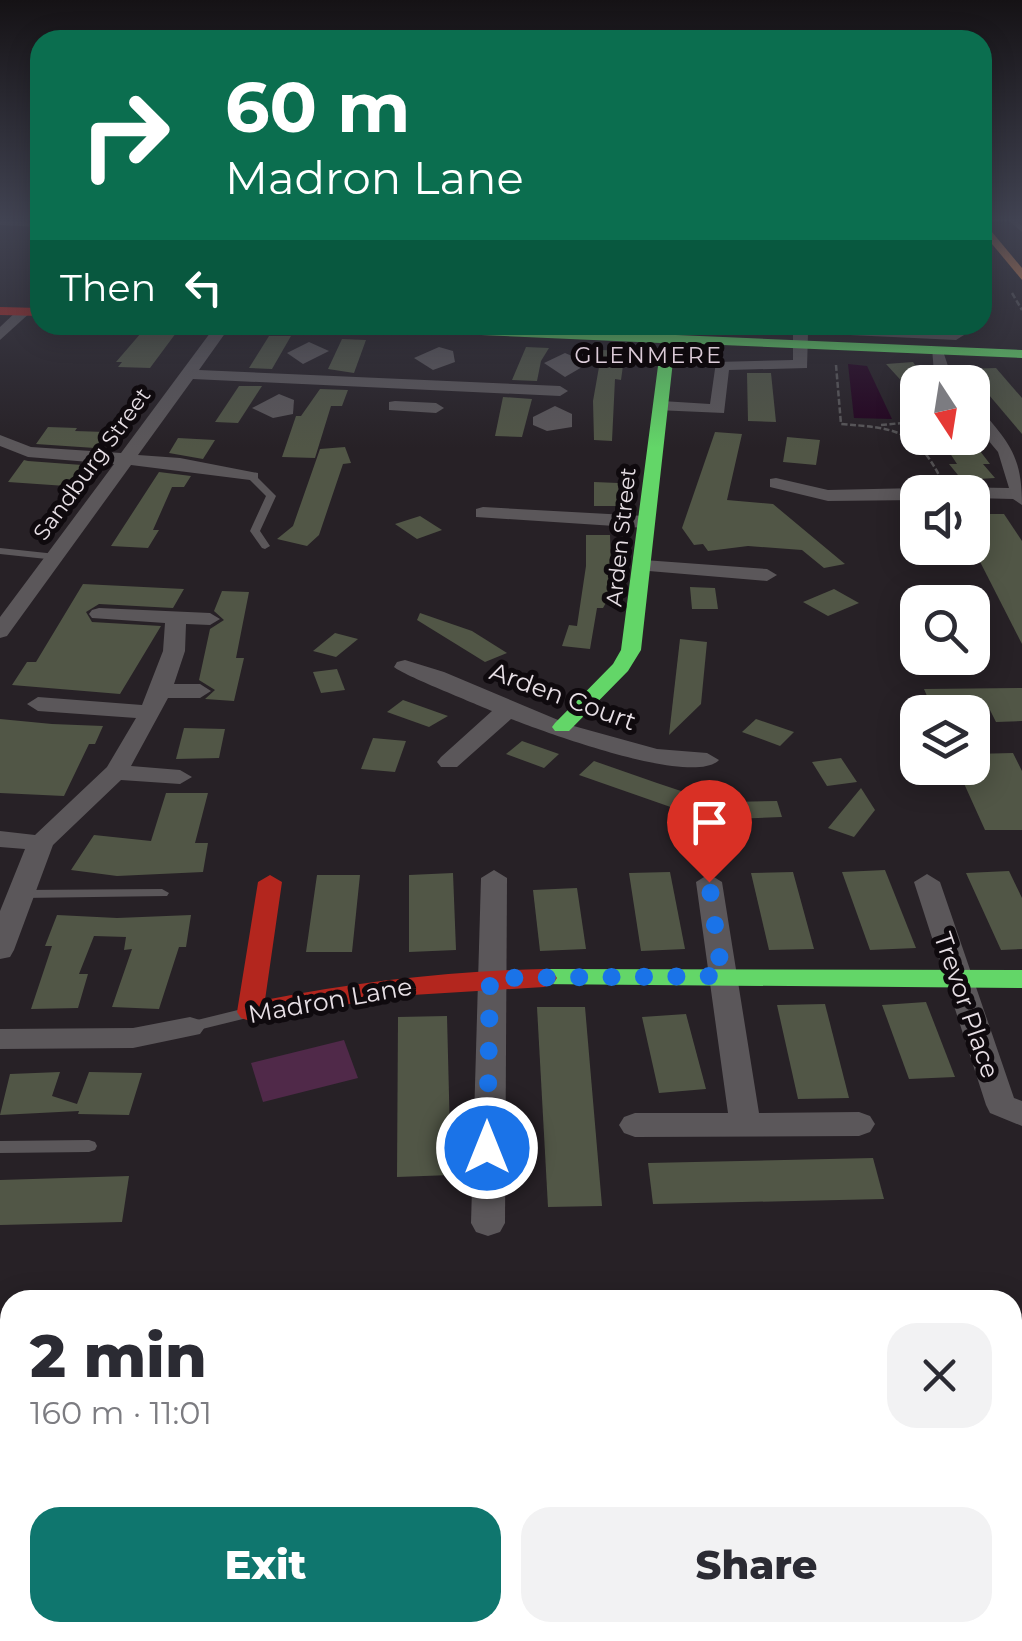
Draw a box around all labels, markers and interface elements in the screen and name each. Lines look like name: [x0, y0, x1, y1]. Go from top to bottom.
text: 60 m: [225, 64, 410, 150]
icon: right: [60, 70, 190, 200]
text: Madron Lane: [225, 150, 524, 205]
icon: left: [176, 260, 231, 315]
text: Then: [60, 264, 156, 311]
district label: GLENMERE: [575, 342, 723, 369]
north arrow: [900, 365, 990, 455]
map controls: [900, 365, 990, 785]
street label: Sandburg Street: [28, 382, 156, 546]
street label: Arden Street: [600, 466, 642, 608]
button: sound: [900, 475, 990, 565]
button: search: [900, 585, 990, 675]
street label: Arden Court: [486, 656, 640, 736]
button: layers: [900, 695, 990, 785]
pin: [667, 780, 752, 883]
icon: arrive: [682, 795, 737, 850]
street label: Trevor Place: [928, 928, 1006, 1082]
street label: Madron Lane: [246, 971, 414, 1029]
position arrow: [435, 1096, 539, 1200]
text: 2 min: [30, 1319, 207, 1392]
button: close: [887, 1323, 992, 1428]
text: 160 m · 11:01: [30, 1393, 212, 1432]
button: Exit: [30, 1507, 501, 1622]
button: Share: [521, 1507, 992, 1622]

